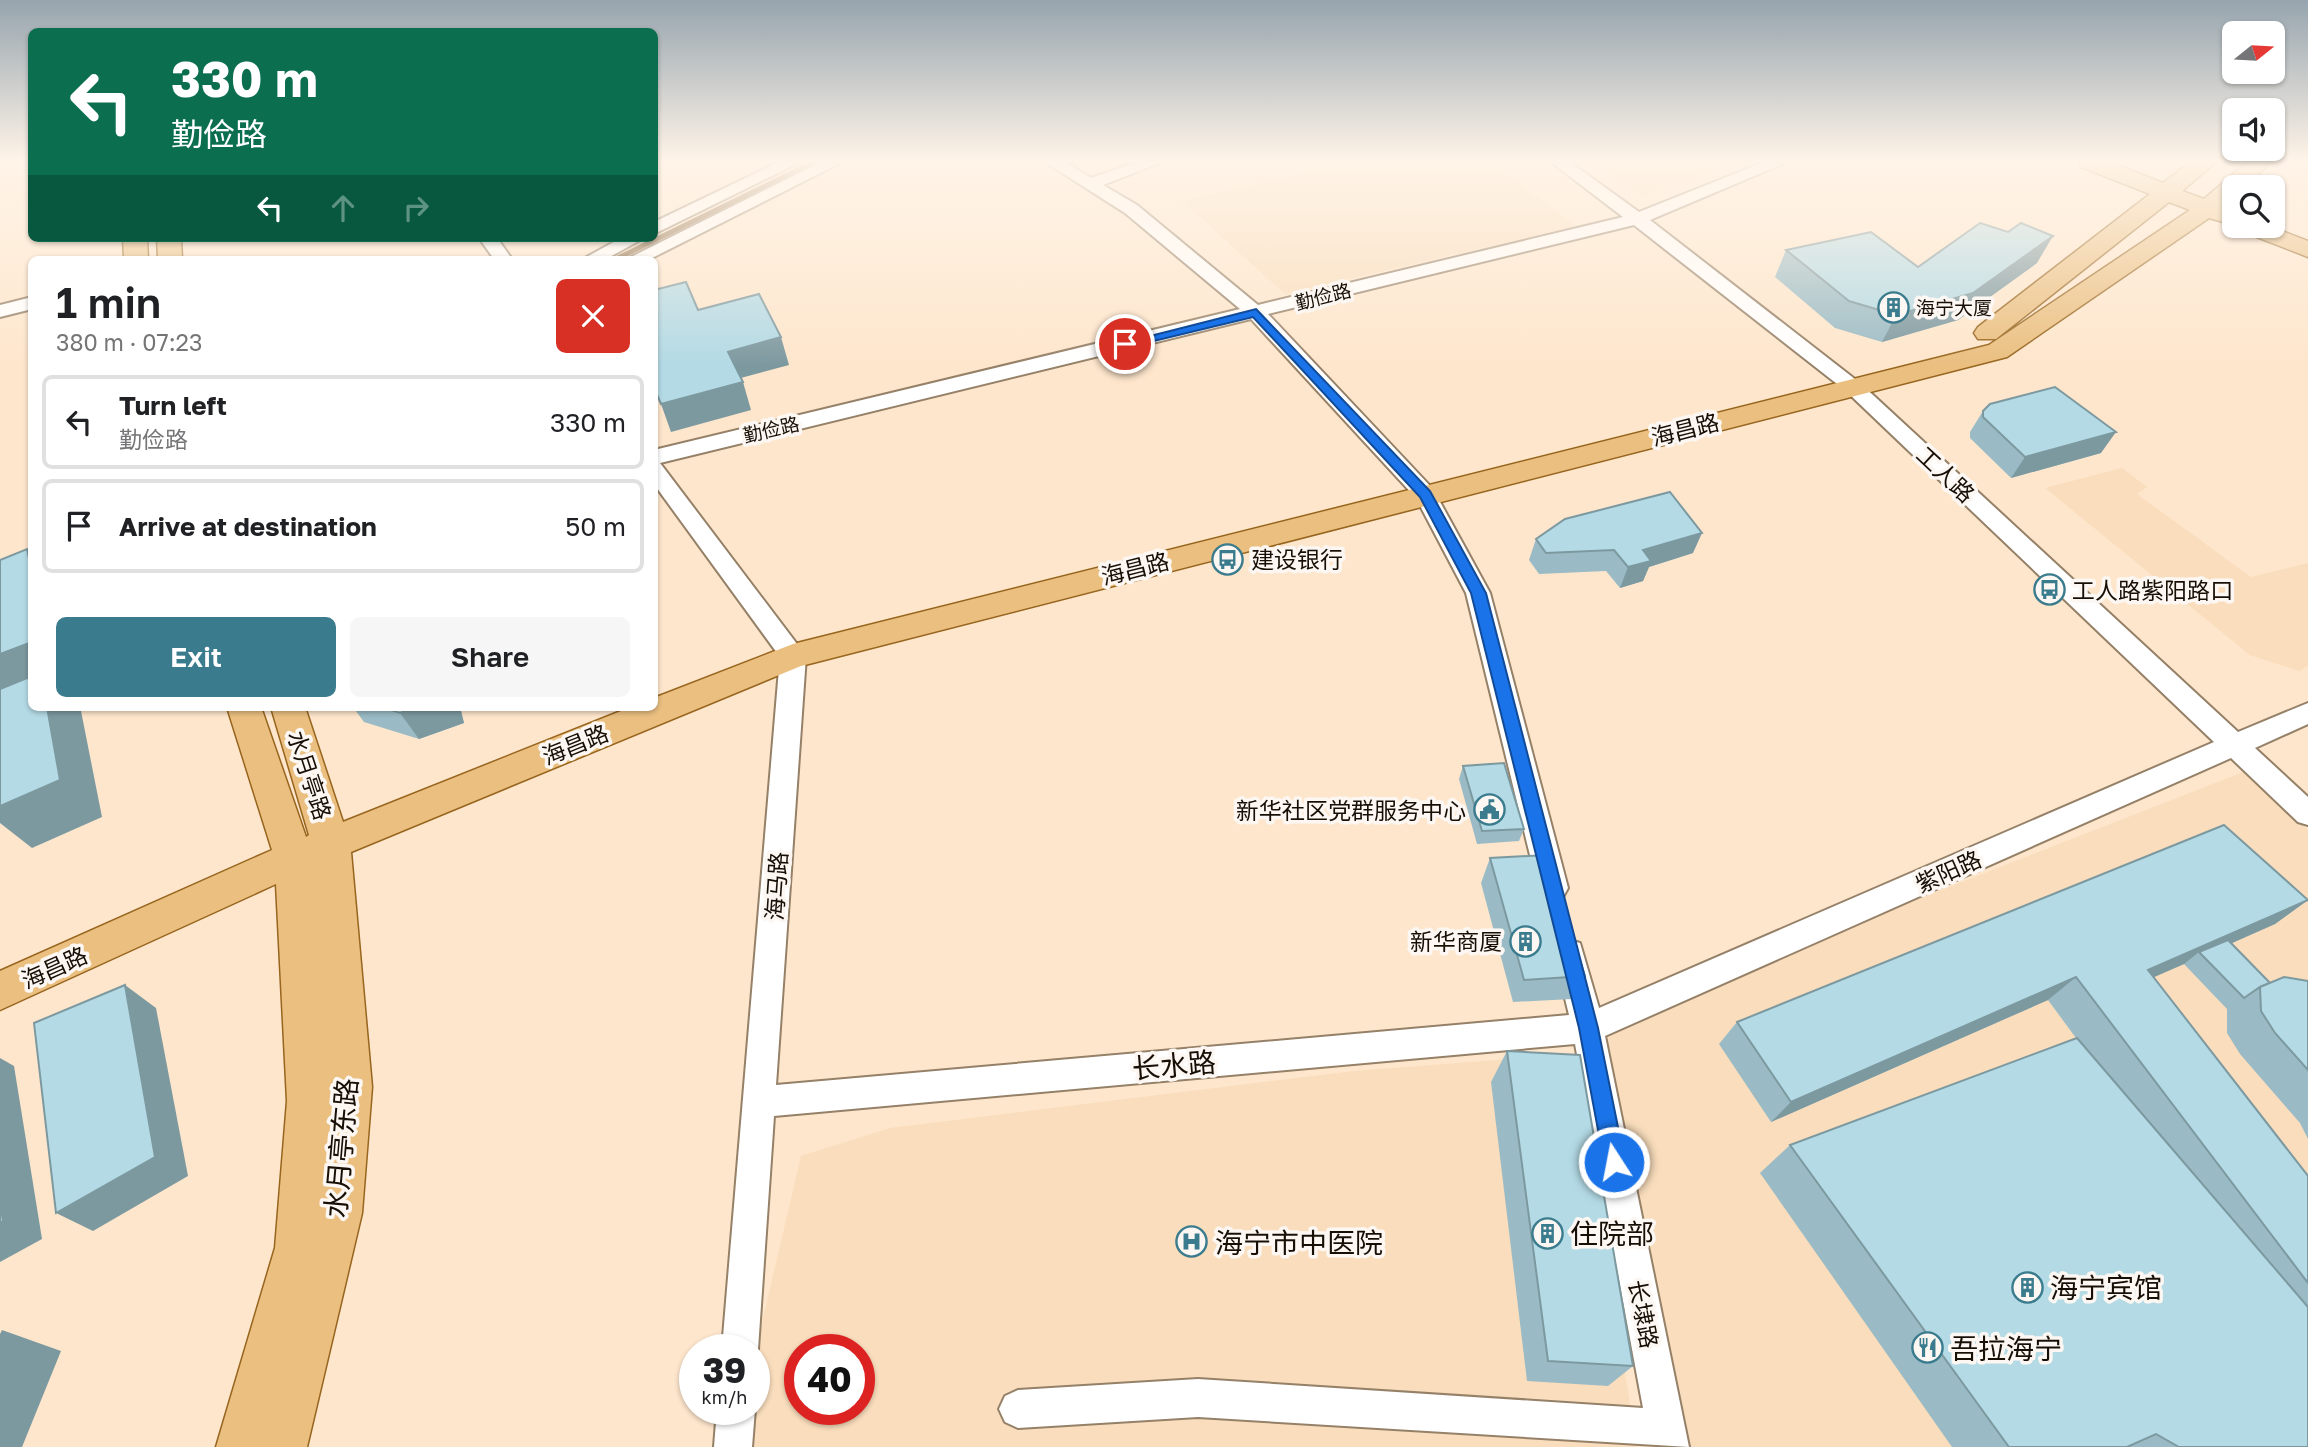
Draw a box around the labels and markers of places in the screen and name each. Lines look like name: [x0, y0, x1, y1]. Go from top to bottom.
building icon: 海宁大厦: [1876, 290, 1910, 324]
place label: 海宁大厦: [1916, 296, 1992, 319]
pin: [1095, 314, 1155, 374]
bus stop icon: 建设银行: [1211, 542, 1245, 576]
place label: 建设银行: [1251, 545, 1343, 573]
bus stop icon: 工人路紫阳路口: [2032, 573, 2066, 607]
place label: 工人路紫阳路口: [2072, 576, 2233, 604]
public building icon: 新华社区党群服务中心: [1472, 793, 1506, 827]
place label: 新华社区党群服务中心: [1236, 796, 1466, 824]
building icon: 新华商厦: [1508, 924, 1542, 958]
place label: 新华商厦: [1410, 927, 1502, 955]
building icon: 住院部: [1530, 1216, 1564, 1250]
place label: 住院部: [1570, 1217, 1654, 1250]
hospital icon: 海宁市中医院: [1175, 1225, 1209, 1259]
place label: 海宁市中医院: [1215, 1226, 1383, 1259]
building icon: 海宁宾馆: [2010, 1270, 2044, 1304]
place label: 海宁宾馆: [2050, 1271, 2162, 1304]
restaurant icon: 吾拉海宁: [1910, 1331, 1944, 1365]
place label: 吾拉海宁: [1950, 1332, 2062, 1365]

